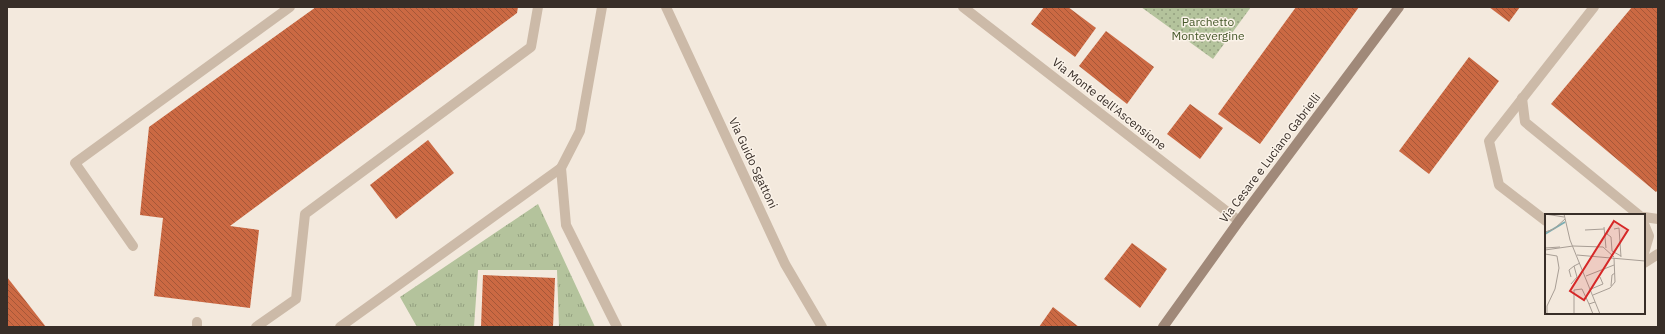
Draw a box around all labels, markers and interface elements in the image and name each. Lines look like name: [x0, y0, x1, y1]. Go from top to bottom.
park label: Parchetto Montevergine: [1171, 14, 1245, 43]
street label: Via Monte dell'Ascensione: [1049, 54, 1170, 153]
street label: Via Cesare e Luciano Gabrielli: [1216, 90, 1323, 226]
street label: Via Guido Sgattoni: [726, 115, 781, 211]
inset map: [1545, 214, 1645, 314]

